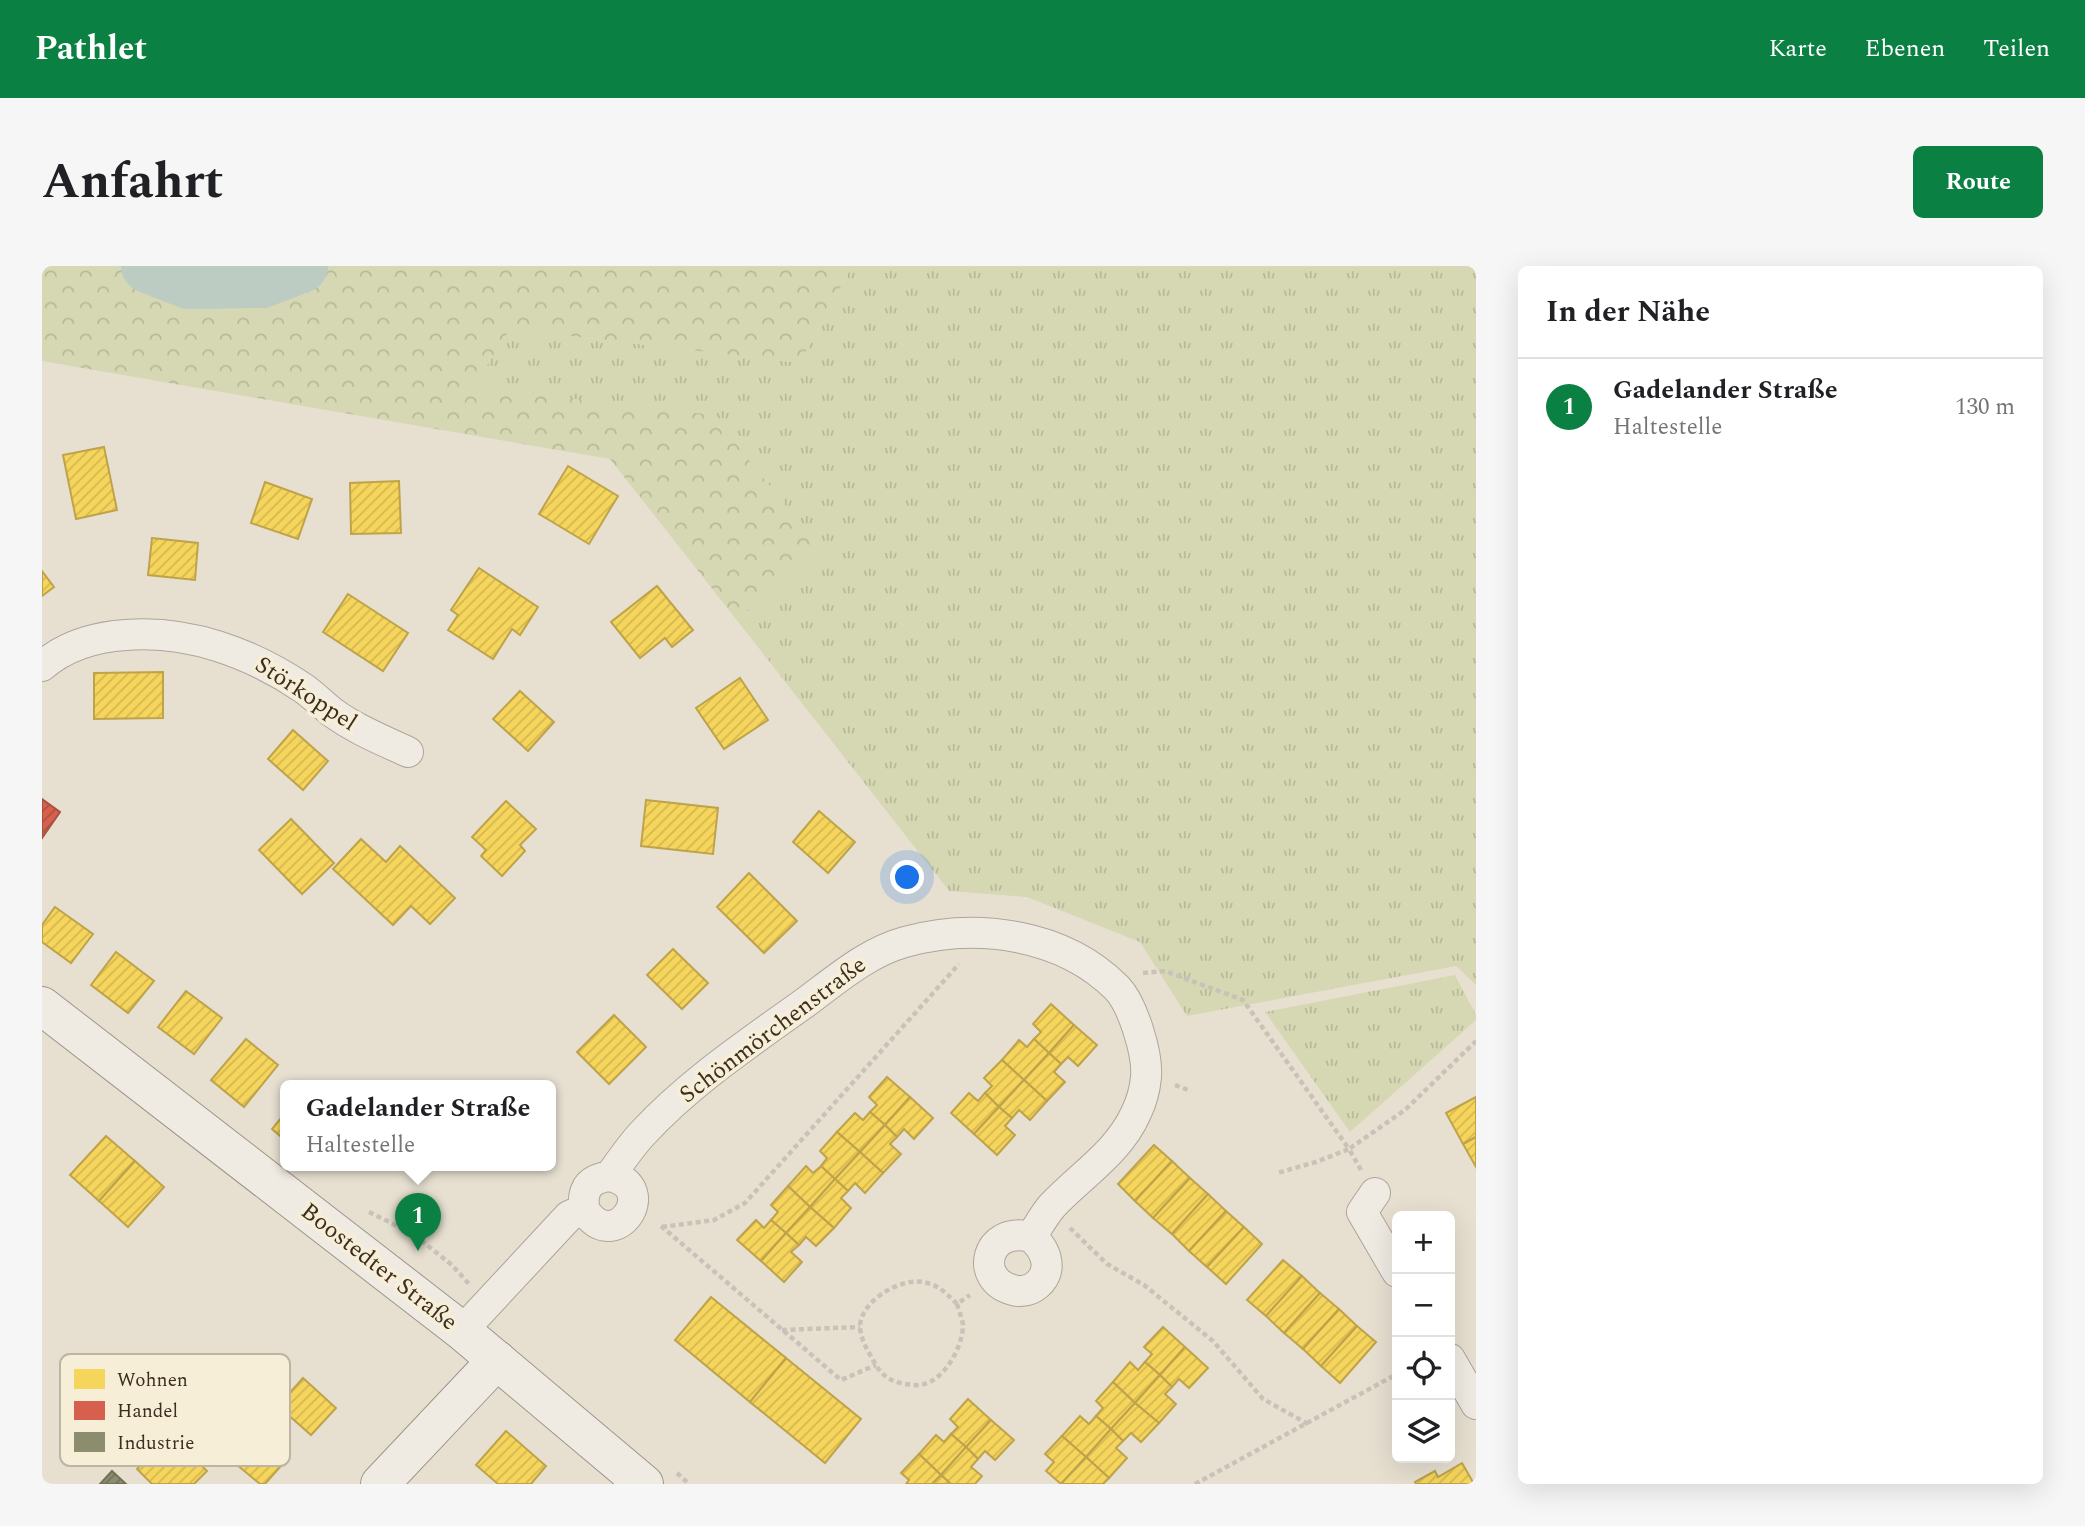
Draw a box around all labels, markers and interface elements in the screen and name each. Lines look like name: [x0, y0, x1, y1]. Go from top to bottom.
text: Pathlet: [35, 24, 147, 74]
text: Karte: [1769, 31, 1827, 67]
text: Ebenen: [1865, 31, 1945, 67]
text: Teilen: [1983, 31, 2050, 67]
text: Anfahrt: [42, 145, 223, 220]
button: Route: [1913, 146, 2043, 218]
text: In der Nähe: [1546, 289, 1710, 335]
text: Gadelander Straße: [1613, 370, 1838, 410]
text: 1: [1563, 390, 1575, 425]
text: 130 m: [1955, 390, 2015, 425]
text: Haltestelle: [1613, 410, 1722, 445]
street label: Störkoppel: [248, 647, 364, 741]
your location: [890, 860, 924, 894]
street label: Schönmörchenstraße: [672, 948, 874, 1112]
popup: [280, 1080, 556, 1171]
text: Gadelander Straße: [306, 1088, 530, 1128]
text: Haltestelle: [306, 1128, 415, 1163]
pin: 1: [395, 1193, 441, 1251]
street label: Boostedter Straße: [293, 1194, 465, 1340]
map controls: [1392, 1211, 1455, 1463]
button: +: [1392, 1211, 1455, 1274]
button: −: [1392, 1274, 1455, 1337]
button: locate: [1392, 1337, 1455, 1400]
legend: [60, 1354, 290, 1466]
text: Wohnen: [117, 1366, 188, 1395]
text: Handel: [117, 1397, 178, 1426]
button: layers: [1392, 1400, 1455, 1463]
text: Industrie: [117, 1429, 194, 1458]

